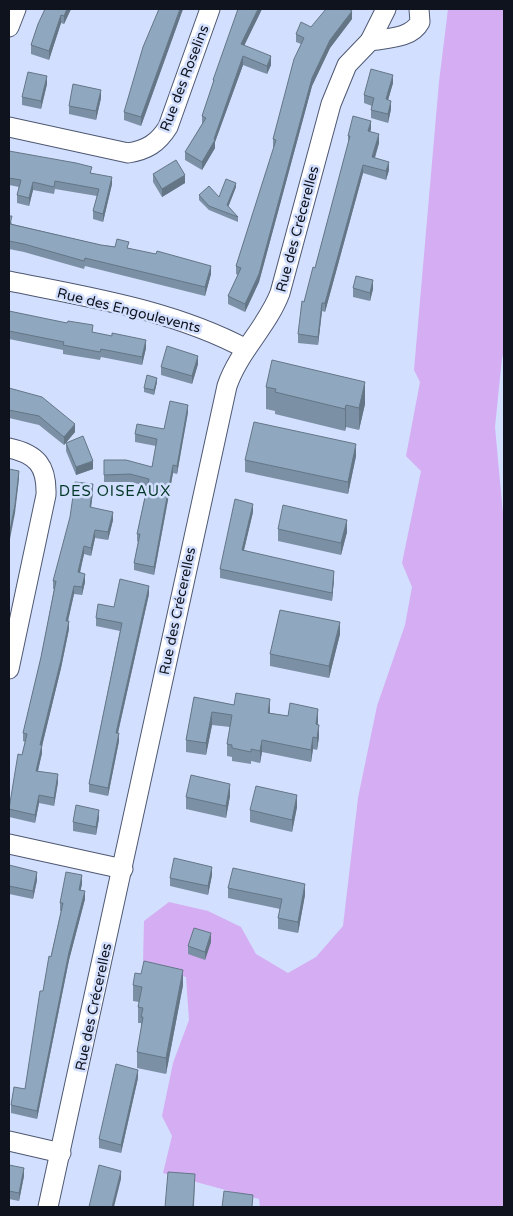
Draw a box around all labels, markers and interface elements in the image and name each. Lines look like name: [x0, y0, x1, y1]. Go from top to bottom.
street label: Rue des Roselins: [156, 22, 213, 134]
street label: Rue des Crécerelles: [272, 164, 323, 294]
street label: Rue des Engoulevents: [55, 284, 203, 337]
district label: DES OISEAUX: [59, 482, 171, 500]
street label: Rue des Crécerelles: [156, 546, 199, 676]
street label: Rue des Crécerelles: [72, 942, 115, 1072]

